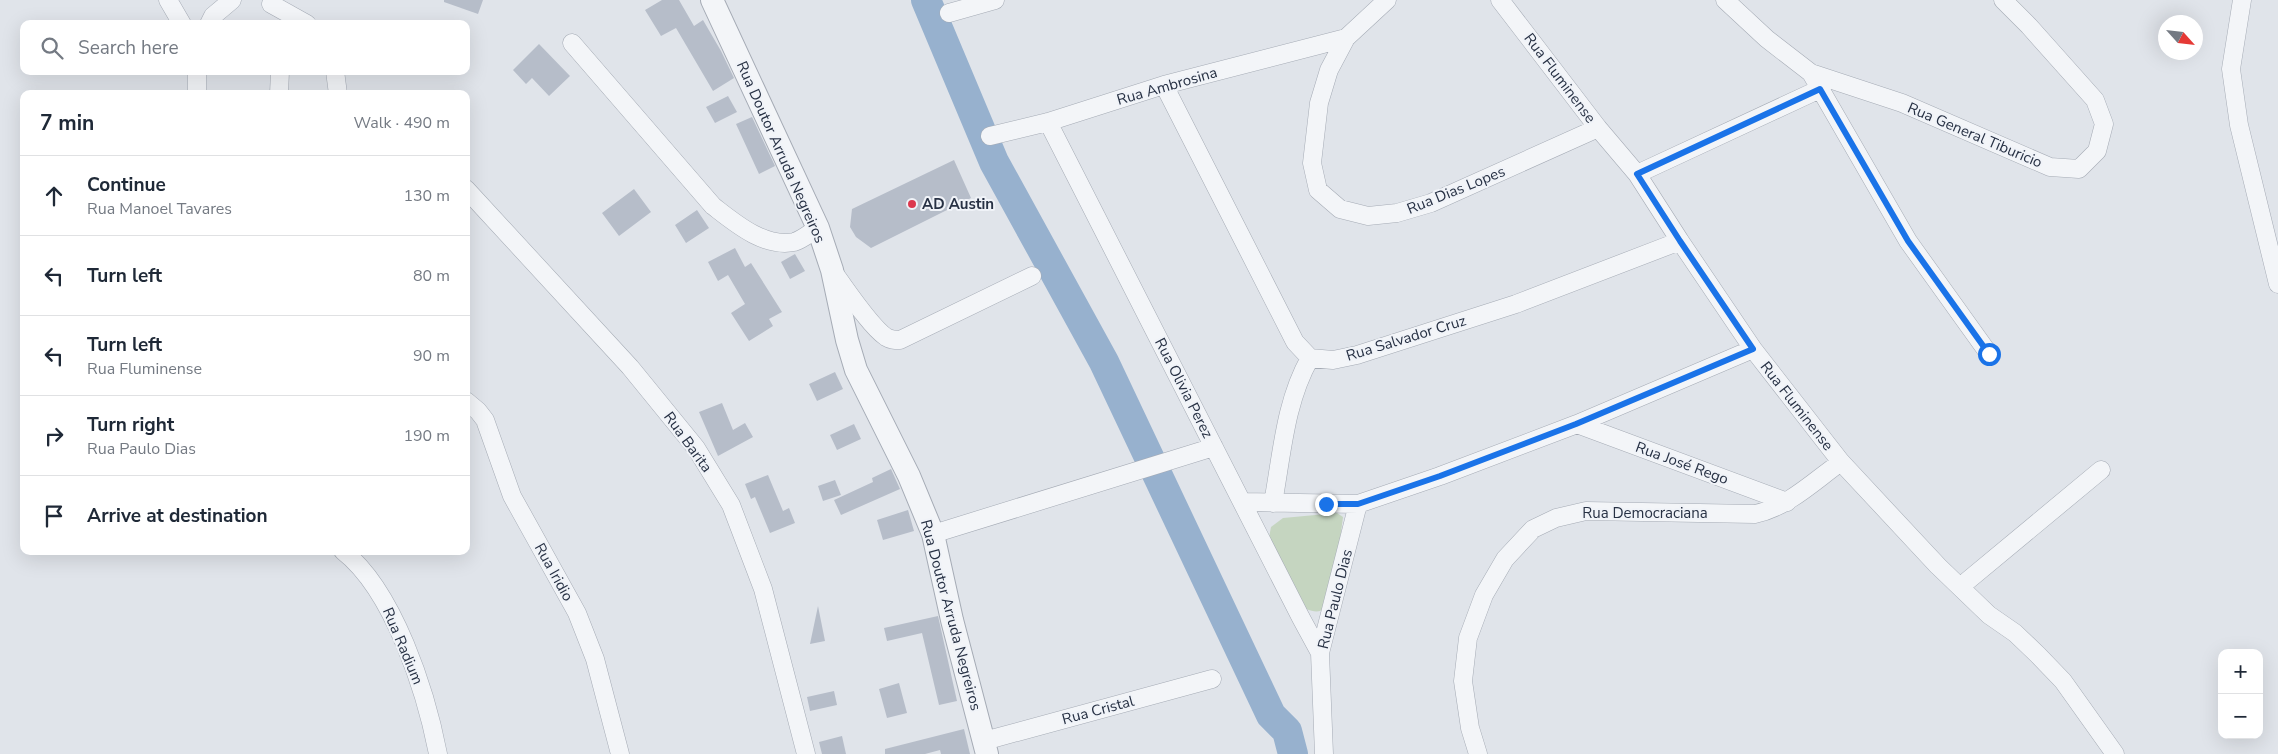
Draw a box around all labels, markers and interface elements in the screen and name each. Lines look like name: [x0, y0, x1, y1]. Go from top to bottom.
north arrow: [2158, 15, 2203, 60]
search box: [20, 20, 470, 75]
street label: Rua Fluminense: [1520, 29, 1600, 127]
icon: search: [38, 34, 66, 62]
text: Search here: [78, 35, 179, 61]
street label: Rua Doutor Arruda Negreiros: [732, 58, 830, 246]
street label: Rua Ambrosina: [1114, 62, 1220, 110]
street label: Rua General Tiburicio: [1905, 98, 2045, 172]
text: 7 min: [40, 109, 94, 137]
text: Walk · 490 m: [354, 112, 450, 134]
street label: Rua Dias Lopes: [1404, 161, 1508, 219]
text: Continue: [87, 172, 166, 198]
icon: ahead: [40, 182, 68, 210]
text: 130 m: [403, 185, 450, 207]
place label: AD Austin: [922, 194, 994, 214]
text: Rua Manoel Tavares: [87, 198, 232, 220]
marker: AD Austin: [906, 198, 918, 210]
icon: left: [40, 262, 68, 290]
text: Turn left: [87, 263, 162, 289]
text: 80 m: [413, 265, 450, 287]
street label: Rua Salvador Cruz: [1344, 310, 1468, 366]
text: Turn left: [87, 332, 162, 358]
street label: Rua Olivia Perez: [1150, 334, 1218, 442]
icon: left: [40, 342, 68, 370]
route start: [1978, 343, 2001, 366]
text: 90 m: [413, 345, 450, 367]
street label: Rua Fluminense: [1756, 357, 1838, 455]
text: Rua Fluminense: [87, 358, 202, 380]
street label: Rua Barita: [659, 408, 717, 476]
text: Turn right: [87, 412, 174, 438]
icon: right: [40, 422, 68, 450]
text: 190 m: [403, 425, 450, 447]
street label: Rua José Rego: [1633, 437, 1731, 489]
text: Rua Paulo Dias: [87, 438, 196, 460]
route end: [1315, 493, 1338, 516]
icon: arrive: [40, 502, 68, 530]
text: Arrive at destination: [87, 503, 268, 529]
street label: Rua Democraciana: [1582, 503, 1708, 523]
street label: Rua Doutor Arruda Negreiros: [916, 517, 986, 713]
street label: Rua Iridio: [530, 539, 578, 605]
street label: Rua Paulo Dias: [1313, 547, 1357, 651]
street label: Rua Radium: [378, 604, 428, 688]
map controls: [2218, 649, 2263, 739]
button: +: [2218, 649, 2263, 694]
street label: Rua Cristal: [1060, 691, 1137, 729]
button: −: [2218, 694, 2263, 739]

